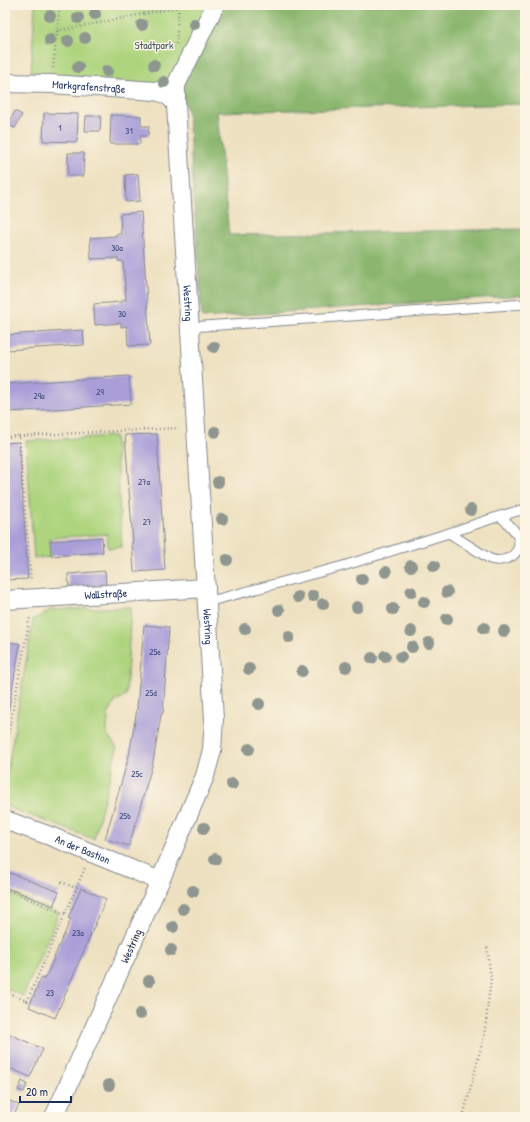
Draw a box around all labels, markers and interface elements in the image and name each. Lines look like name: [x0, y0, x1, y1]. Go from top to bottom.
park label: Stadtpark: [134, 38, 174, 52]
street label: Markgrafenstraße: [52, 77, 127, 96]
house number: 1: [58, 122, 62, 134]
house number: 31: [125, 125, 133, 137]
house number: 30a: [111, 242, 123, 254]
street label: Westring: [180, 285, 196, 322]
house number: 30: [118, 308, 126, 320]
house number: 29: [96, 386, 104, 398]
house number: 29a: [33, 390, 45, 402]
house number: 27a: [138, 476, 151, 488]
house number: 27: [143, 516, 152, 528]
street label: Wallstraße: [84, 586, 128, 602]
street label: Westring: [200, 608, 216, 645]
house number: 25e: [149, 646, 161, 658]
house number: 25d: [145, 687, 157, 699]
house number: 25c: [131, 768, 143, 780]
house number: 25b: [119, 810, 131, 822]
street label: An der Bastion: [53, 832, 112, 867]
house number: 23a: [72, 927, 84, 939]
street label: Westring: [117, 927, 145, 965]
house number: 23: [46, 987, 54, 999]
scale bar: [20, 1078, 71, 1104]
text: 20 m: [26, 1083, 48, 1100]

